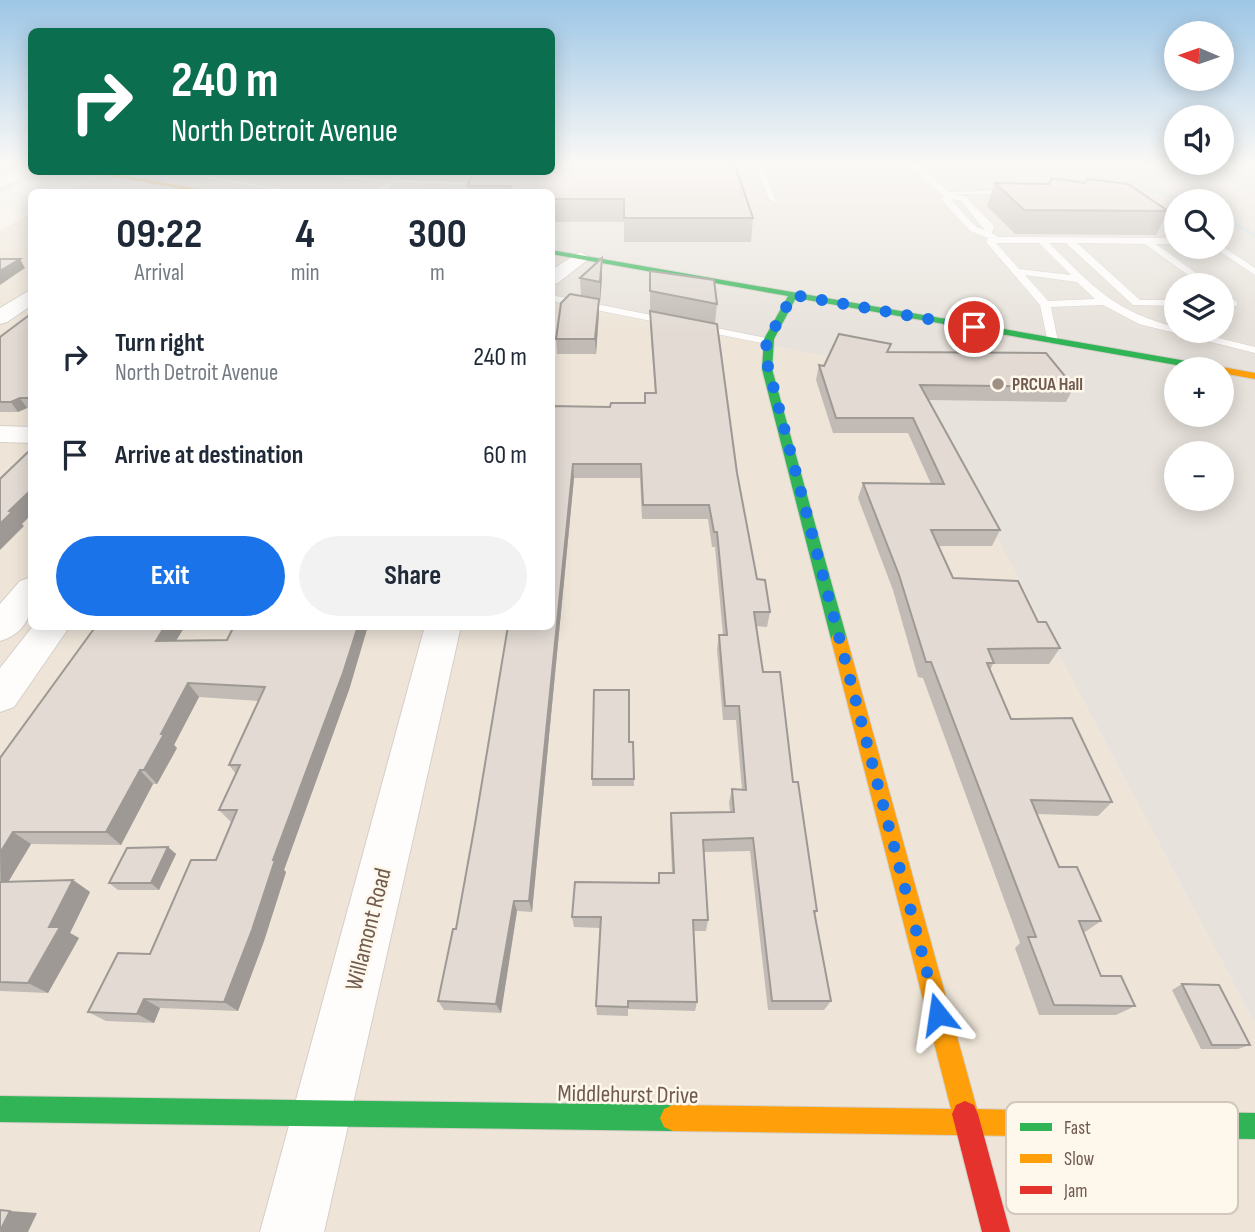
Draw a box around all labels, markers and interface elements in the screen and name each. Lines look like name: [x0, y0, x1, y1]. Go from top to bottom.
north arrow: [1164, 21, 1234, 91]
map controls: [1164, 21, 1234, 511]
text: 240 m: [171, 52, 279, 111]
icon: right: [56, 56, 147, 147]
button: sound: [1164, 105, 1234, 175]
text: North Detroit Avenue: [171, 112, 398, 151]
button: search: [1164, 189, 1234, 259]
text: 09:22: [116, 209, 202, 260]
text: 4: [295, 209, 315, 260]
text: 300: [408, 209, 467, 260]
text: Arrival: [135, 259, 184, 287]
text: min: [291, 259, 320, 287]
text: m: [430, 259, 445, 287]
button: layers: [1164, 273, 1234, 343]
pin: [944, 297, 1004, 357]
icon: arrive: [955, 308, 993, 346]
text: Turn right: [115, 328, 204, 359]
icon: right: [56, 338, 94, 376]
text: 240 m: [473, 342, 527, 373]
button: +: [1164, 357, 1234, 427]
text: North Detroit Avenue: [115, 359, 278, 387]
place label: PRCUA Hall: [1012, 374, 1083, 395]
marker: PRCUA Hall: [990, 376, 1006, 392]
icon: arrive: [56, 436, 94, 474]
text: Arrive at destination: [115, 440, 303, 471]
text: 60 m: [483, 440, 527, 471]
button: −: [1164, 441, 1234, 511]
button: Exit: [56, 536, 285, 616]
button: Share: [299, 536, 527, 616]
street label: Willamont Road: [339, 865, 398, 993]
position arrow: [901, 977, 975, 1051]
street label: Middlehurst Drive: [557, 1079, 699, 1110]
legend: [1006, 1102, 1238, 1214]
text: Fast: [1064, 1117, 1091, 1140]
text: Slow: [1064, 1148, 1094, 1171]
text: Jam: [1063, 1180, 1087, 1203]

